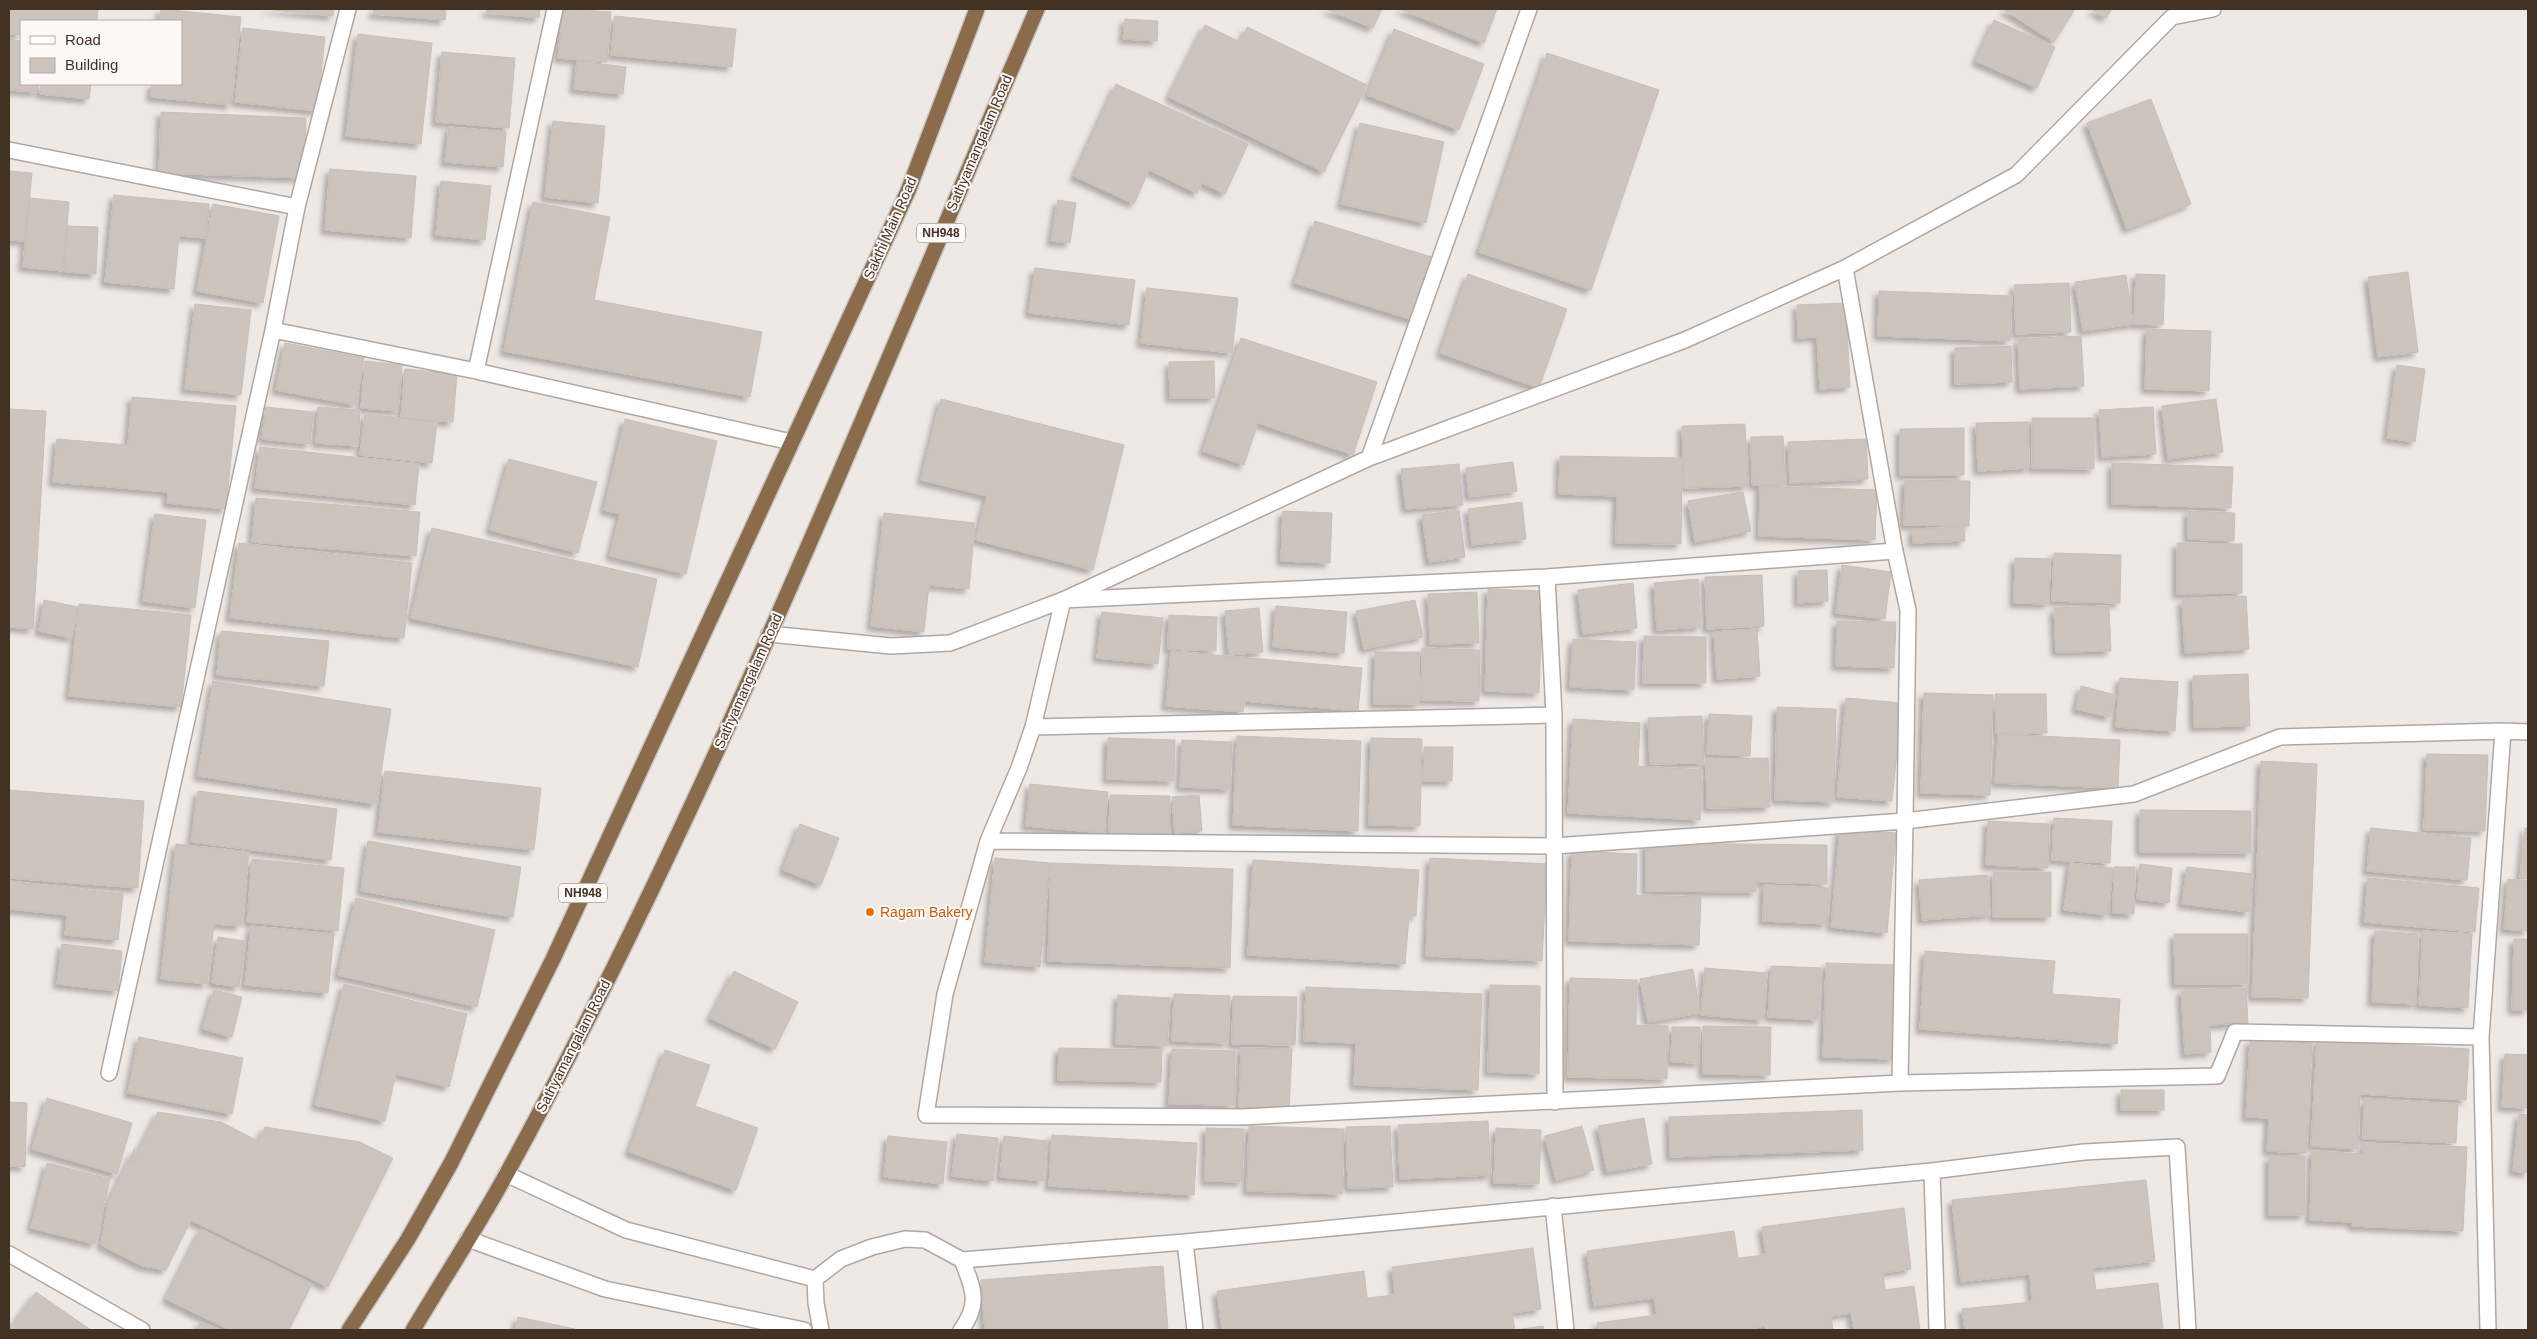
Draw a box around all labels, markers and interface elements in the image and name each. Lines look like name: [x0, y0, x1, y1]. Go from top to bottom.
legend: [20, 20, 182, 85]
text: Road: [65, 31, 101, 48]
text: Building: [65, 56, 118, 73]
street label: Sathyamangalam Road: [943, 73, 1015, 213]
street label: Sakthi Main Road: [860, 174, 920, 282]
road number: NH948: [917, 224, 965, 242]
street label: Sathyamangalam Road: [711, 611, 785, 751]
road number: NH948: [559, 884, 607, 902]
place label: Ragam Bakery: [880, 904, 973, 920]
marker: Ragam Bakery: [864, 906, 876, 918]
street label: Sathyamangalam Road: [533, 977, 613, 1115]

